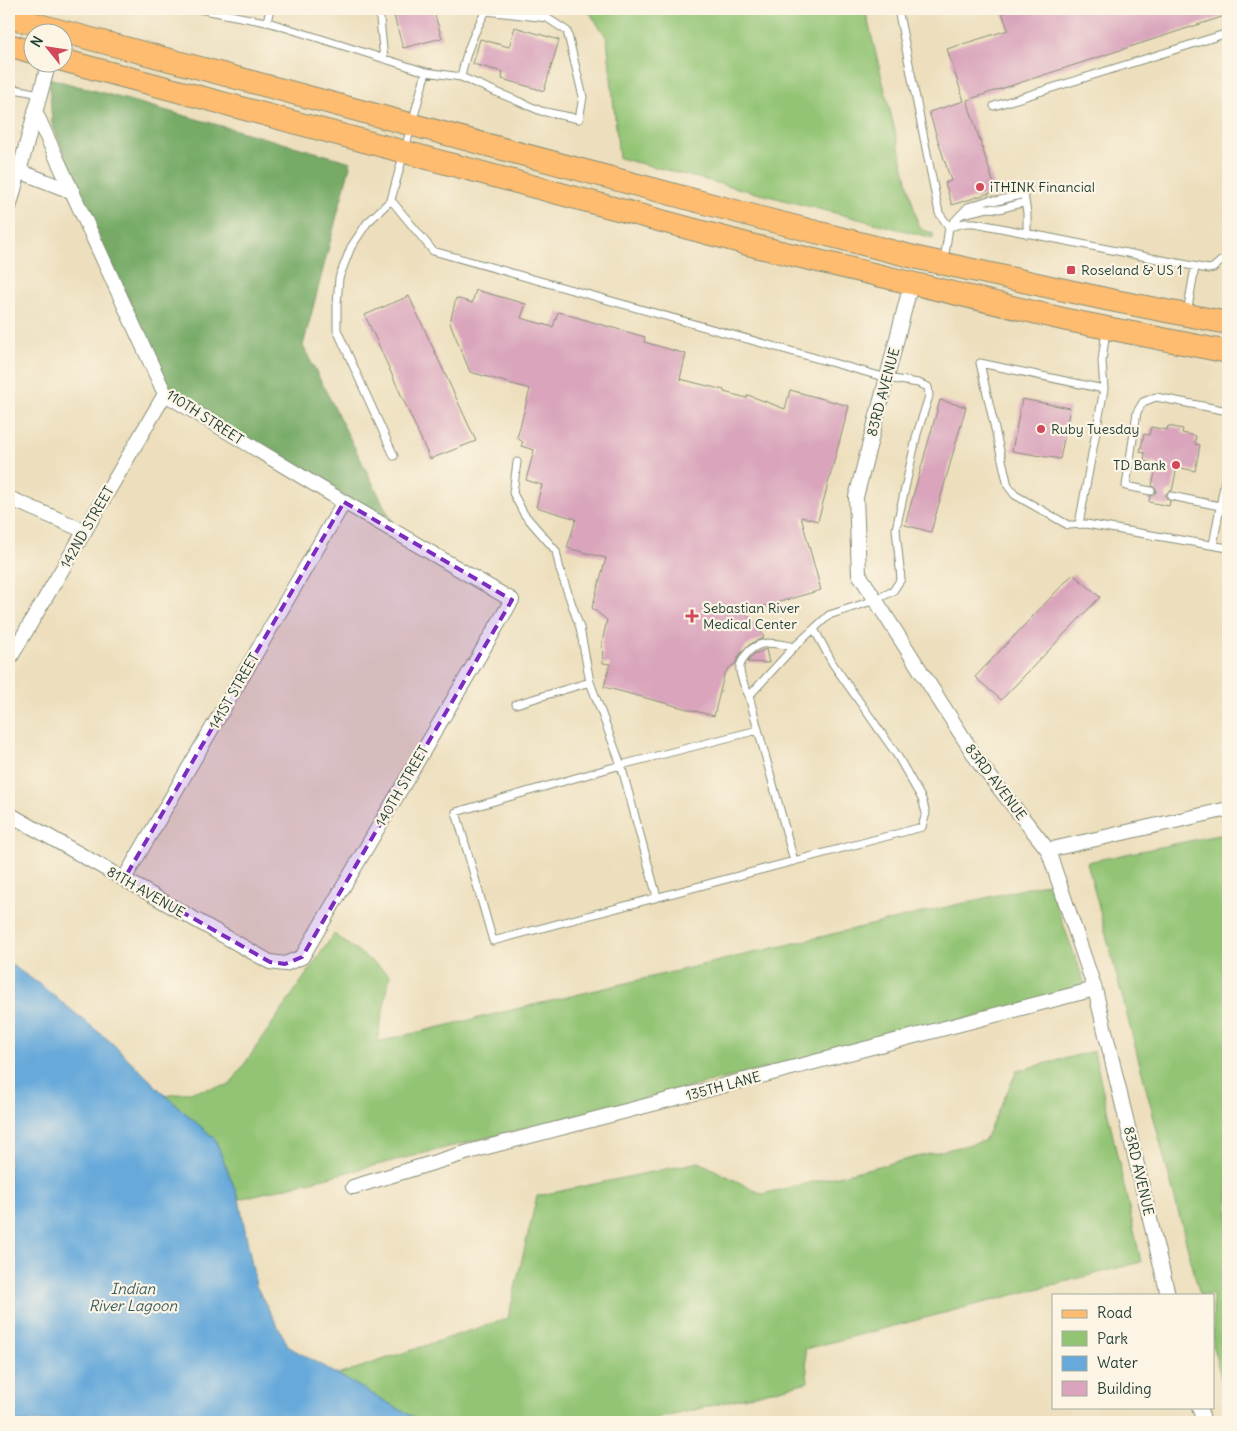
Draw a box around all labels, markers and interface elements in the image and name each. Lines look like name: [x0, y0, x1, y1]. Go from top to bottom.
north arrow: [22, 22, 72, 72]
text: N: [27, 33, 47, 50]
place label: iTHINK Financial: [990, 178, 1095, 196]
marker: iTHINK Financial: [974, 181, 986, 193]
place label: Roseland & US 1: [1081, 261, 1183, 279]
marker: Roseland & US 1: [1065, 264, 1077, 276]
street label: 83RD AVENUE: [863, 346, 903, 438]
street label: 110TH STREET: [163, 385, 247, 449]
place label: Ruby Tuesday: [1051, 420, 1139, 438]
marker: Ruby Tuesday: [1035, 423, 1047, 435]
place label: TD Bank: [1113, 456, 1166, 474]
marker: TD Bank: [1170, 459, 1182, 471]
street label: 142ND STREET: [56, 483, 118, 571]
place label: Sebastian River Medical Center: [703, 599, 800, 633]
marker: Sebastian River Medical Center: [685, 609, 699, 623]
street label: 141ST STREET: [205, 650, 263, 732]
street label: 83RD AVENUE: [961, 740, 1031, 824]
street label: 140TH STREET: [371, 742, 433, 830]
street label: 81TH AVENUE: [104, 862, 188, 922]
street label: 135TH LANE: [684, 1067, 762, 1105]
street label: 83RD AVENUE: [1120, 1125, 1158, 1217]
water label: Indian River Lagoon: [89, 1279, 178, 1315]
legend: [1052, 1294, 1214, 1408]
text: Road: [1097, 1303, 1132, 1322]
text: Park: [1097, 1329, 1128, 1348]
text: Water: [1097, 1353, 1138, 1372]
text: Building: [1097, 1379, 1152, 1398]

